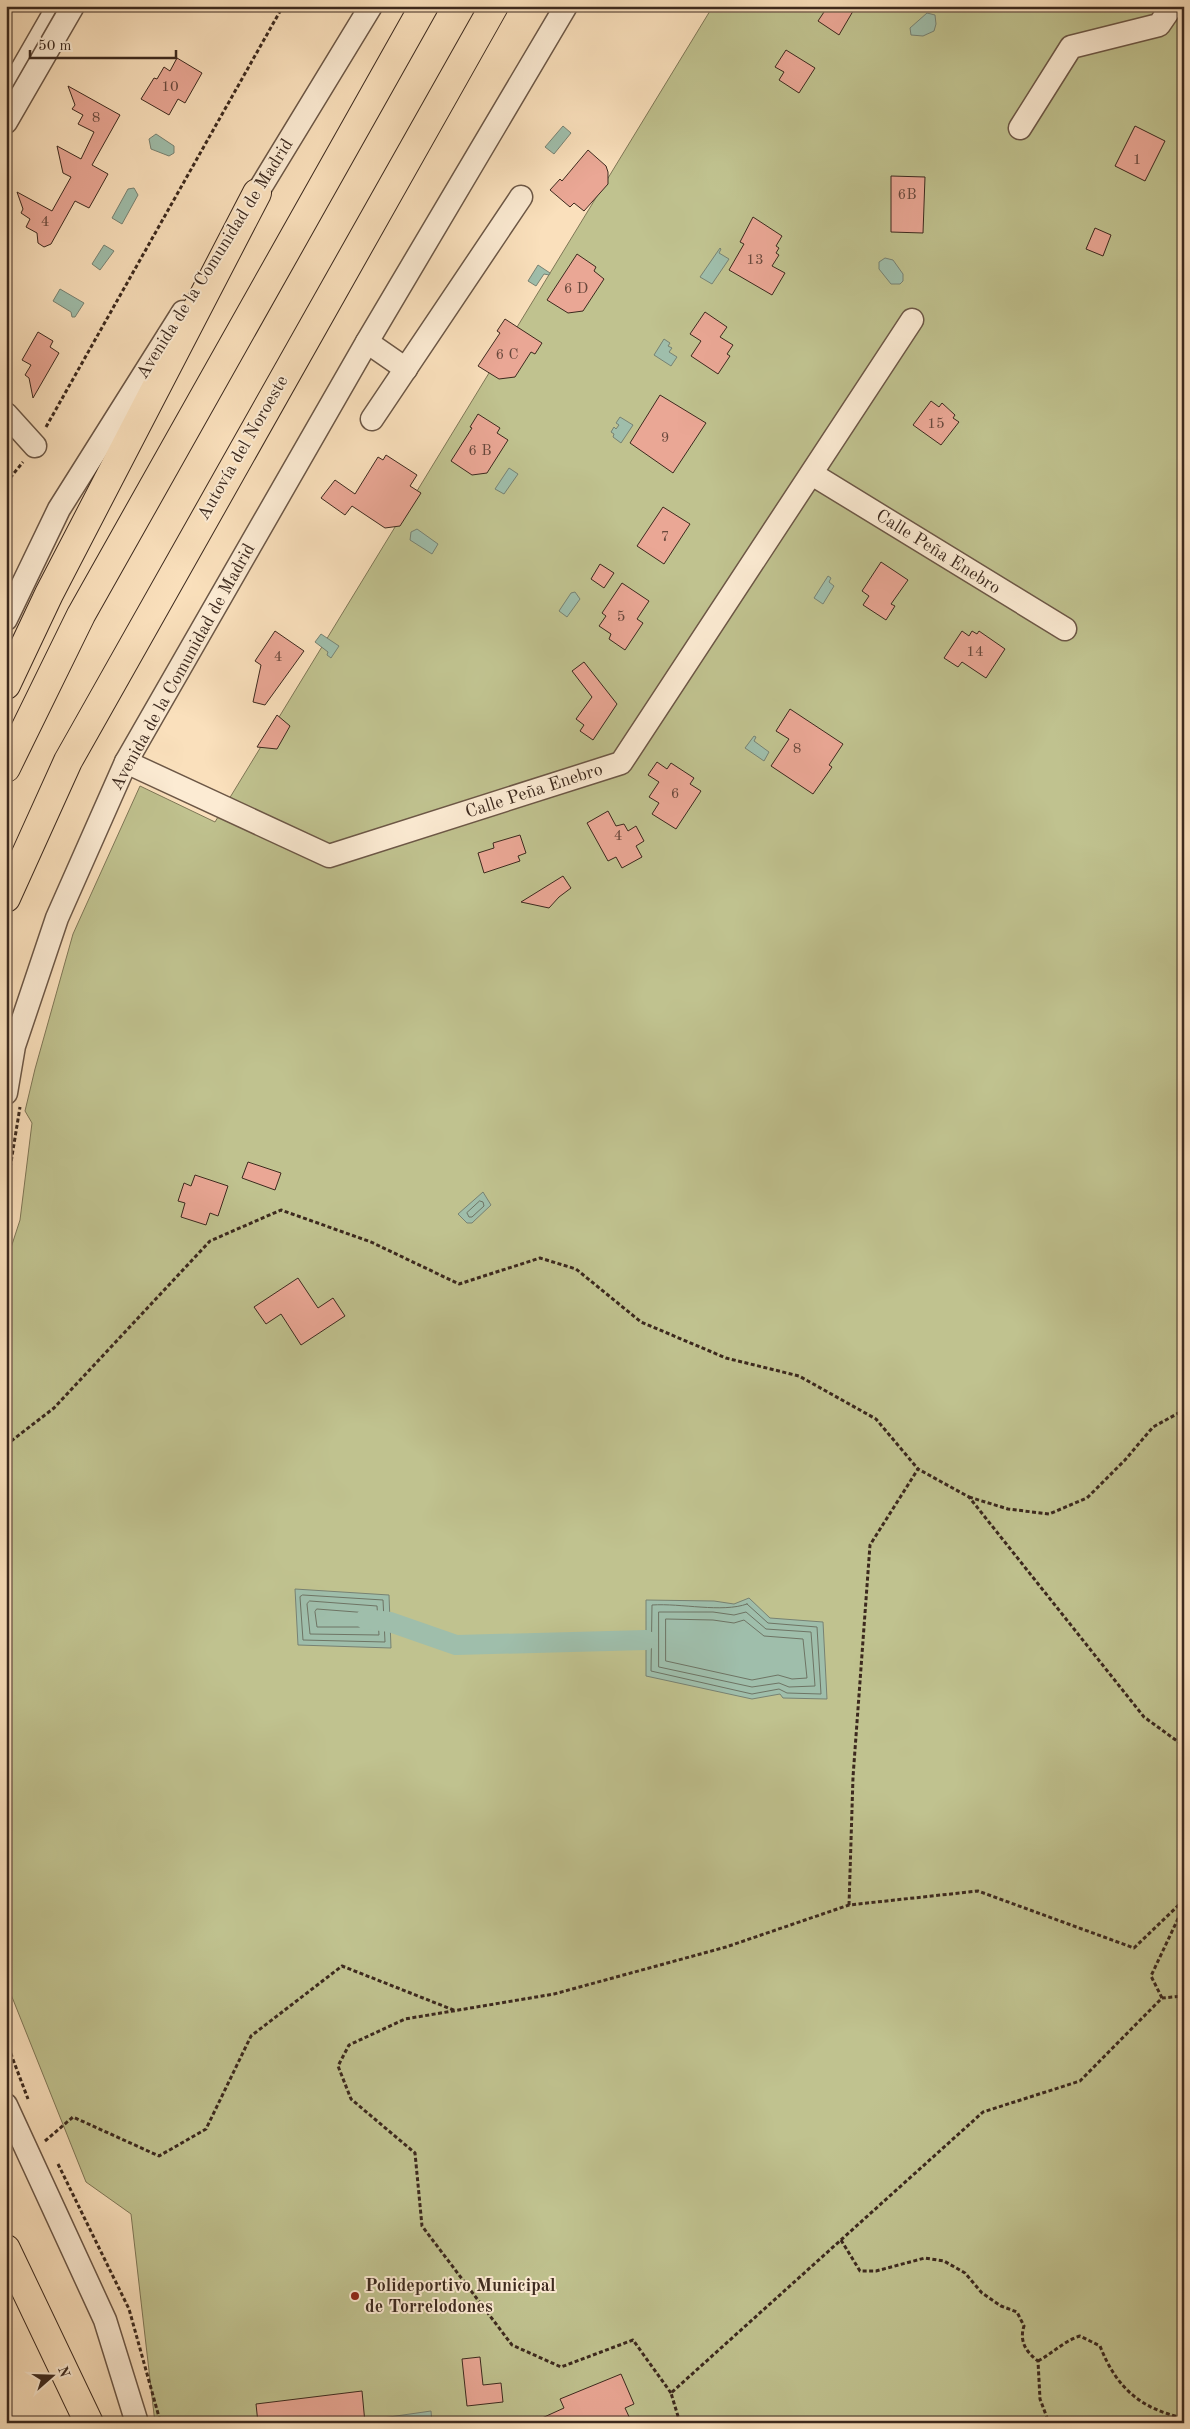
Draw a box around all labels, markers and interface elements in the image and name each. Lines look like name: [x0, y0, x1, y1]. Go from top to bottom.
scale bar: [30, 28, 176, 60]
text: 50 m: [38, 39, 72, 54]
house number: 10: [161, 80, 179, 95]
house number: 8: [92, 111, 100, 126]
street label: Avenida de la Comunidad de Madrid: [133, 136, 297, 382]
house number: 1: [1133, 153, 1141, 168]
house number: 6B: [897, 188, 917, 203]
house number: 4: [41, 215, 49, 230]
house number: 13: [746, 253, 764, 268]
house number: 6 D: [564, 282, 588, 297]
house number: 6 C: [496, 348, 518, 363]
street label: Autovía del Noroeste: [194, 373, 292, 523]
house number: 15: [927, 417, 945, 432]
house number: 9: [661, 431, 669, 446]
house number: 6 B: [468, 444, 492, 459]
street label: Calle Peña Enebro: [873, 506, 1004, 598]
house number: 7: [661, 530, 669, 545]
street label: Avenida de la Comunidad de Madrid: [108, 541, 258, 793]
house number: 5: [617, 610, 625, 625]
house number: 14: [966, 645, 984, 660]
house number: 4: [274, 650, 282, 665]
house number: 8: [793, 742, 801, 757]
street label: Calle Peña Enebro: [463, 760, 605, 822]
house number: 6: [671, 787, 679, 802]
house number: 4: [614, 829, 622, 844]
place label: Polideportivo Municipal de Torrelodones: [365, 2277, 556, 2316]
marker: Polideportivo Municipal de Torrelodones: [349, 2290, 361, 2302]
north arrow: [28, 2352, 78, 2402]
text: N: [55, 2364, 72, 2380]

